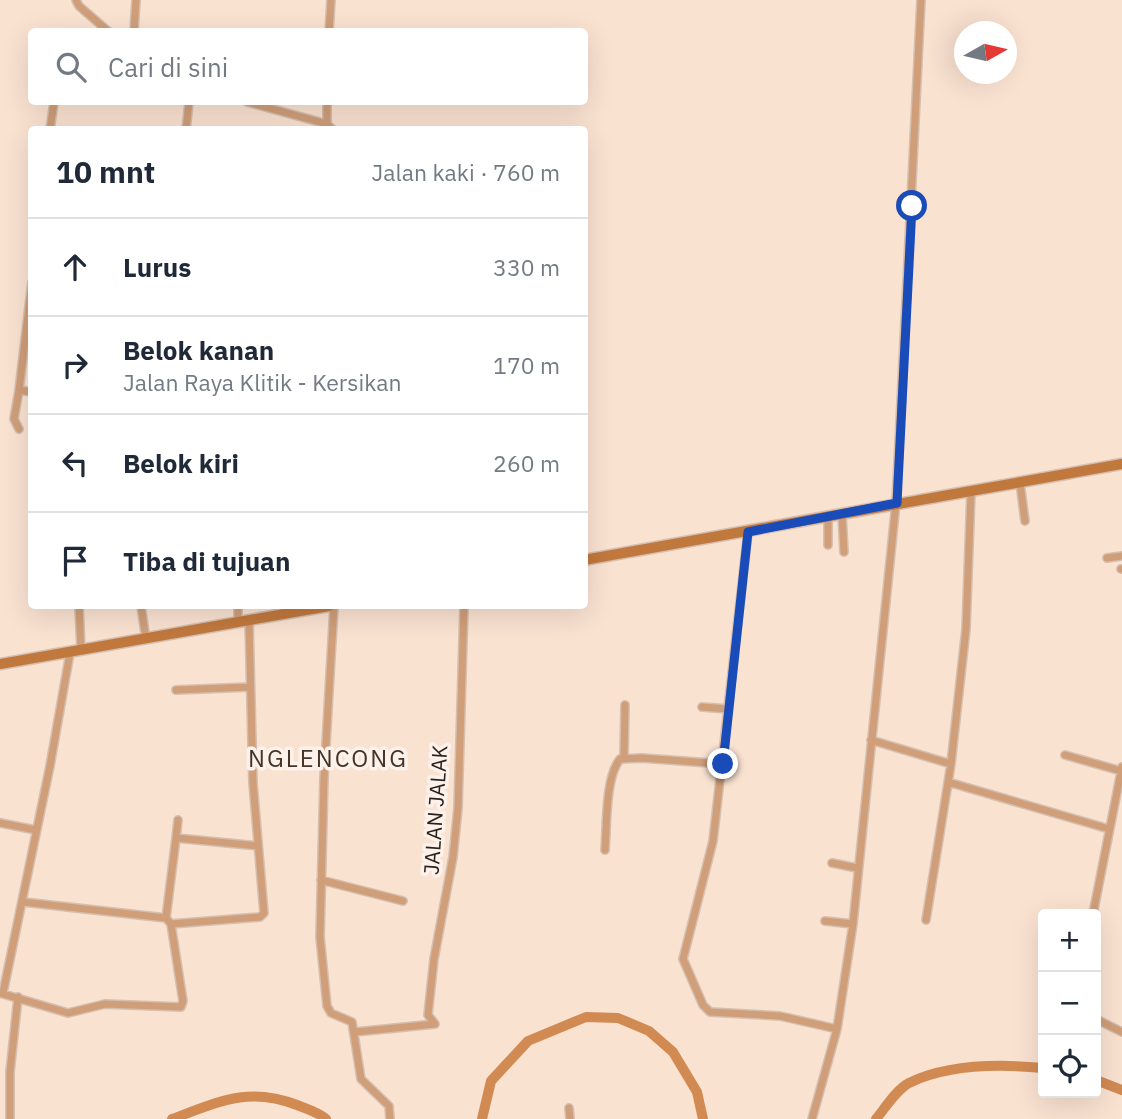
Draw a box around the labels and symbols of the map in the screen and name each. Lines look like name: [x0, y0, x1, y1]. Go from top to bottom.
north arrow: [954, 21, 1017, 84]
route start: [896, 190, 927, 221]
district label: NGLENCONG: [248, 742, 408, 774]
street label: JALAN JALAK: [417, 744, 454, 876]
route end: [707, 748, 738, 779]

